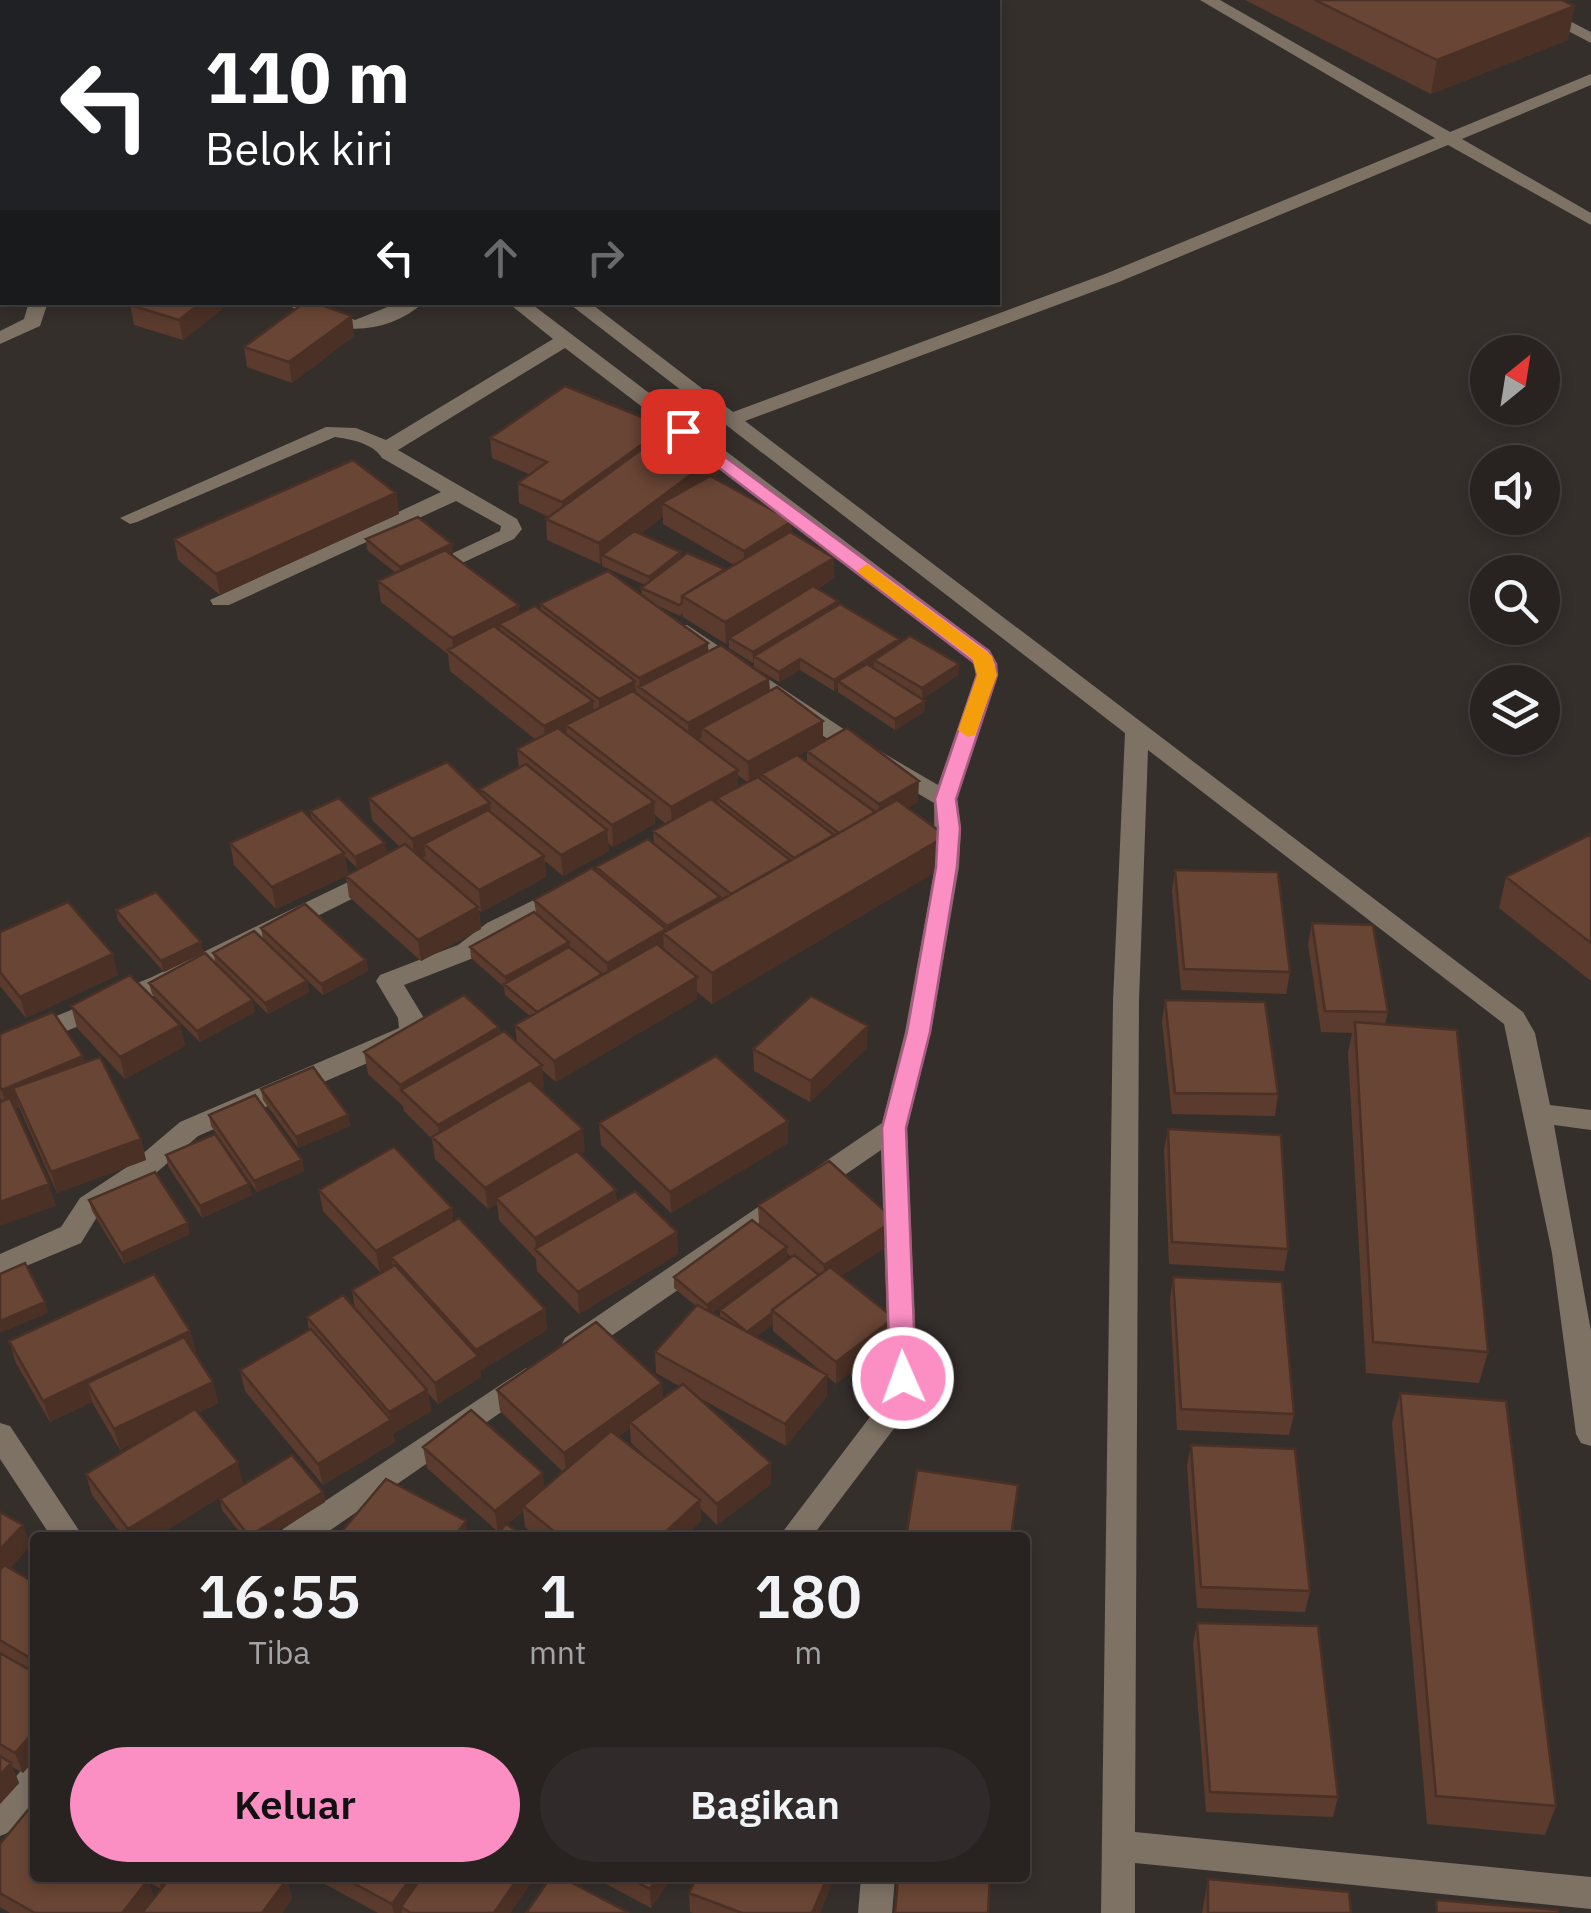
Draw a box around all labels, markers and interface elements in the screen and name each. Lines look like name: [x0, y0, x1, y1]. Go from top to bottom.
text: 110 m: [205, 31, 410, 122]
icon: left: [40, 40, 170, 170]
text: Belok kiri: [205, 119, 394, 177]
icon: left: [368, 230, 423, 285]
icon: ahead: [473, 230, 528, 285]
icon: right: [578, 230, 633, 285]
north arrow: [1470, 335, 1560, 425]
map controls: [1470, 335, 1560, 755]
pin: [641, 389, 726, 474]
icon: arrive: [656, 404, 711, 459]
button: sound: [1470, 445, 1560, 535]
button: search: [1470, 555, 1560, 645]
button: layers: [1470, 665, 1560, 755]
position arrow: [851, 1326, 955, 1430]
text: 16:55: [198, 1556, 361, 1635]
text: 1: [540, 1556, 576, 1635]
text: 180: [754, 1556, 862, 1635]
text: Tiba: [248, 1631, 310, 1673]
text: mnt: [529, 1631, 586, 1673]
text: m: [794, 1631, 822, 1673]
button: Keluar: [70, 1747, 520, 1862]
button: Bagikan: [540, 1747, 990, 1862]

